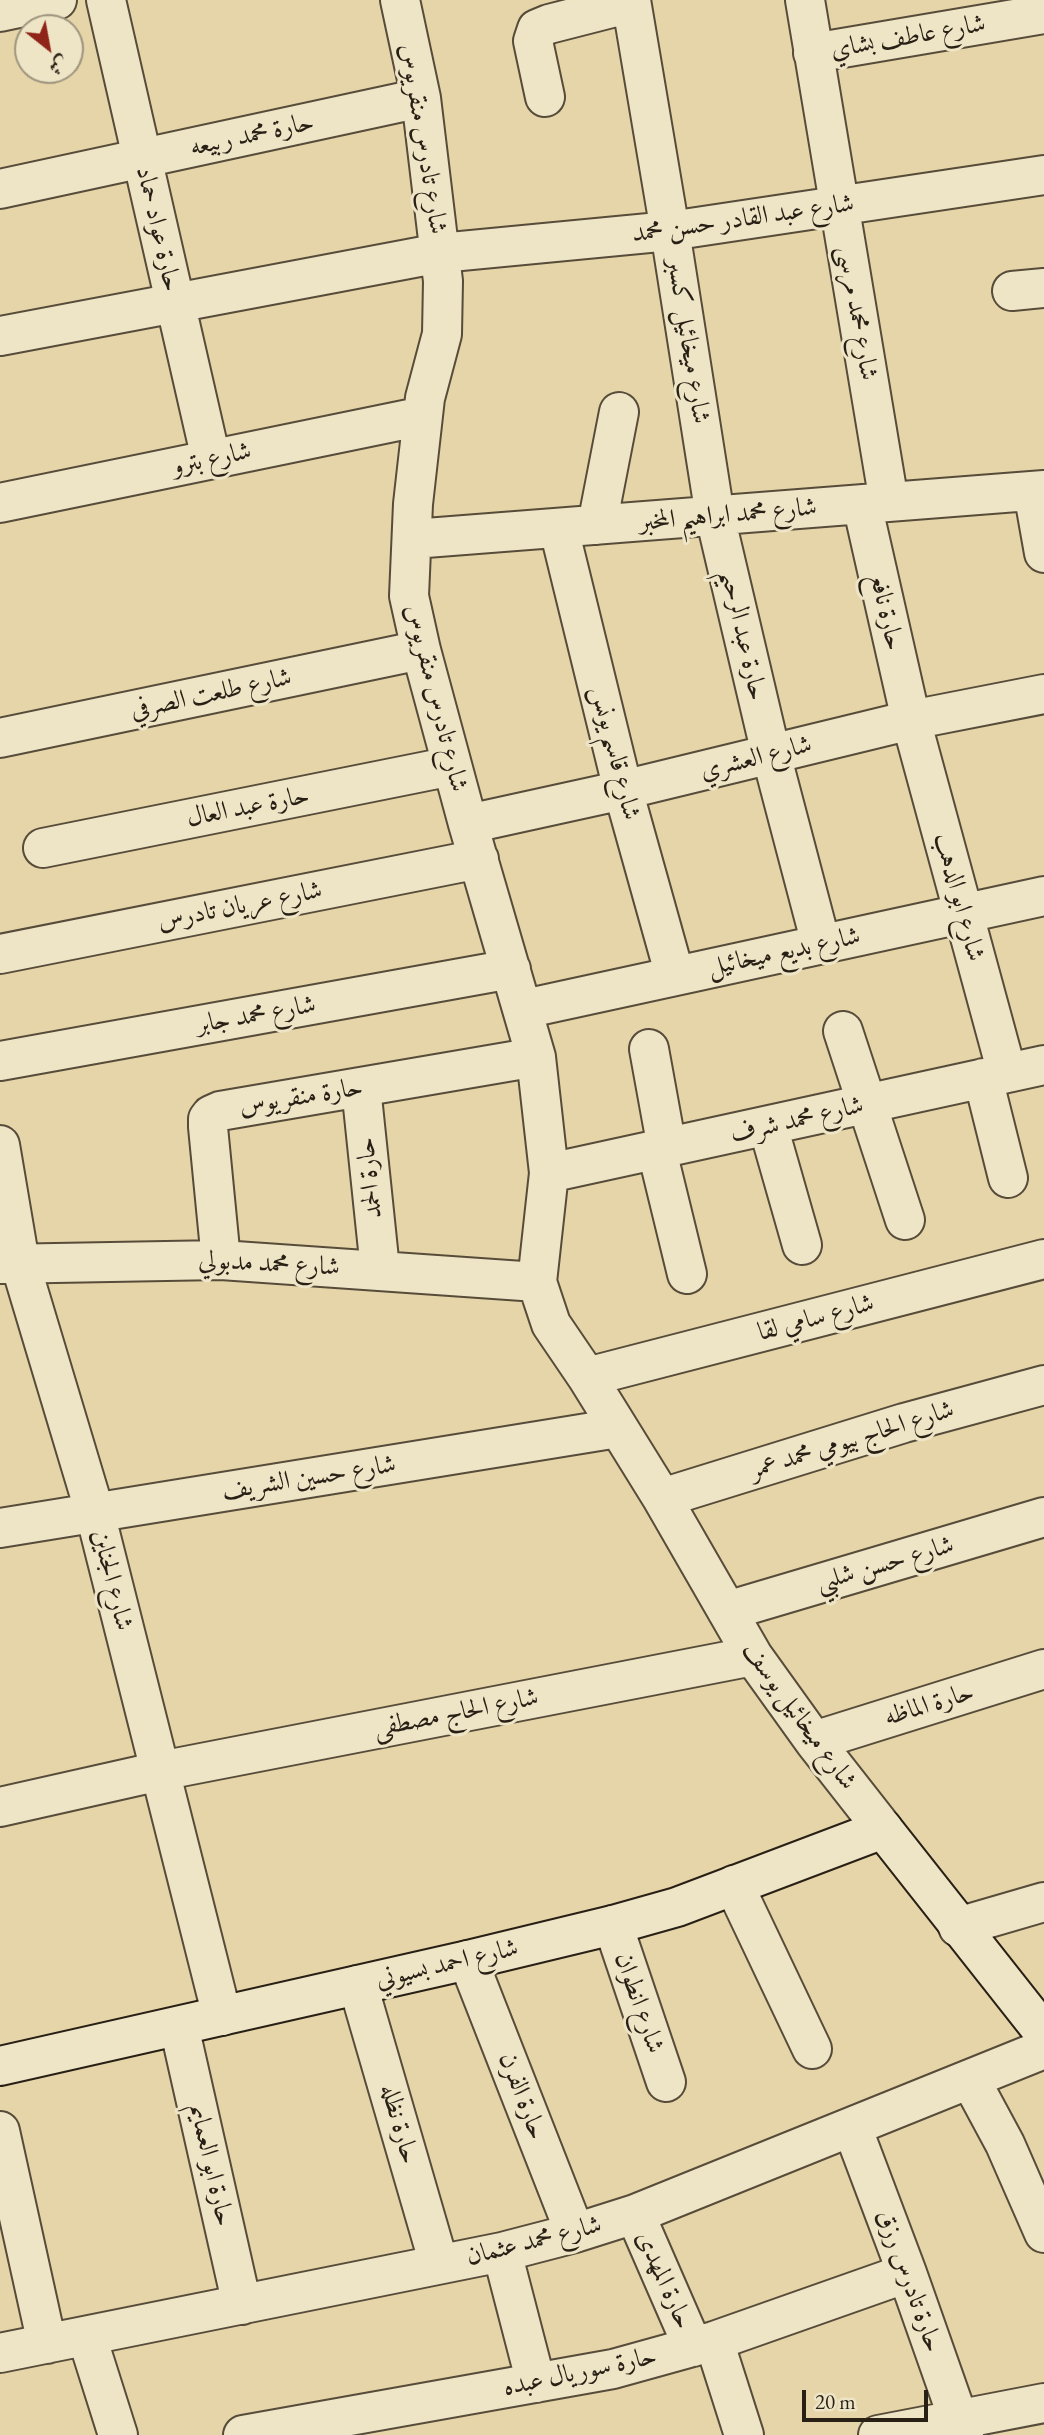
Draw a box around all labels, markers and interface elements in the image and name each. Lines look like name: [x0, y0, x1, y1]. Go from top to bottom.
street label: شارع عاطف بشاي: [828, 8, 988, 66]
north arrow: [14, 14, 84, 84]
street label: شارع تادرس منقريوس: [393, 42, 453, 236]
text: ش: [45, 50, 74, 81]
street label: حارة محمد ربيعه: [187, 107, 317, 163]
street label: حارة عواد حماد: [128, 163, 188, 295]
street label: شارع عبد القادر حسن محمد: [630, 188, 856, 250]
street label: شارع محمد مرسى: [830, 243, 884, 383]
street label: شارع ميخائيل كسبر: [660, 256, 716, 426]
street label: شارع بترو: [170, 435, 254, 483]
street label: شارع محمد ابراهيم المخبر: [638, 492, 818, 538]
street label: حارة عبد الرحيم: [713, 566, 773, 704]
street label: حارة نافع: [862, 570, 910, 654]
street label: شارع تادرس منقريوس: [398, 601, 474, 795]
street label: شارع طلعت الصرفي: [127, 662, 295, 726]
street label: شارع قاسم يونس: [583, 683, 647, 823]
street label: شارع العشري: [697, 729, 815, 787]
street label: حارة عبد العال: [184, 780, 312, 834]
street label: شارع ابو الدهب: [927, 829, 991, 965]
street label: شارع عريان تادرس: [155, 875, 325, 937]
street label: شارع بديع ميخائيل: [705, 921, 863, 983]
street label: شارع محمد جابر: [194, 989, 318, 1041]
street label: حارة منقريوس: [237, 1072, 365, 1122]
street label: شارع محمد شرف: [727, 1090, 867, 1150]
street label: حارة الحمد: [350, 1136, 390, 1220]
street label: شارع محمد مدبولي: [197, 1245, 341, 1283]
street label: شارع سامي لقا: [754, 1288, 878, 1348]
street label: شارع الحاج بيومي محمد عمر: [746, 1394, 958, 1486]
street label: شارع حسين الشريف: [220, 1449, 398, 1507]
street label: شارع الجناين: [84, 1526, 140, 1634]
street label: شارع حسن شلبي: [812, 1529, 958, 1599]
street label: شارع ميخائيل يوسف: [735, 1636, 863, 1796]
street label: حارة الماظه: [880, 1677, 978, 1733]
street label: شارع الحاج مصطفى: [371, 1682, 541, 1744]
street label: شارع احمد بسيوني: [373, 1932, 521, 1996]
street label: شارع انطوان: [607, 1948, 671, 2058]
street label: حارة الفرن: [491, 2048, 553, 2144]
street label: حارة نظله: [373, 2081, 425, 2167]
street label: حارة ابو العمايم: [182, 2101, 240, 2229]
street label: حارة تادرس رزق: [869, 2205, 949, 2357]
street label: شارع محمد عثمان: [463, 2209, 605, 2273]
street label: حارة المهدى: [629, 2226, 699, 2334]
street label: حارة سوريال عبده: [500, 2340, 660, 2404]
scale bar: [806, 2376, 932, 2420]
text: 20 m: [815, 2388, 856, 2415]

